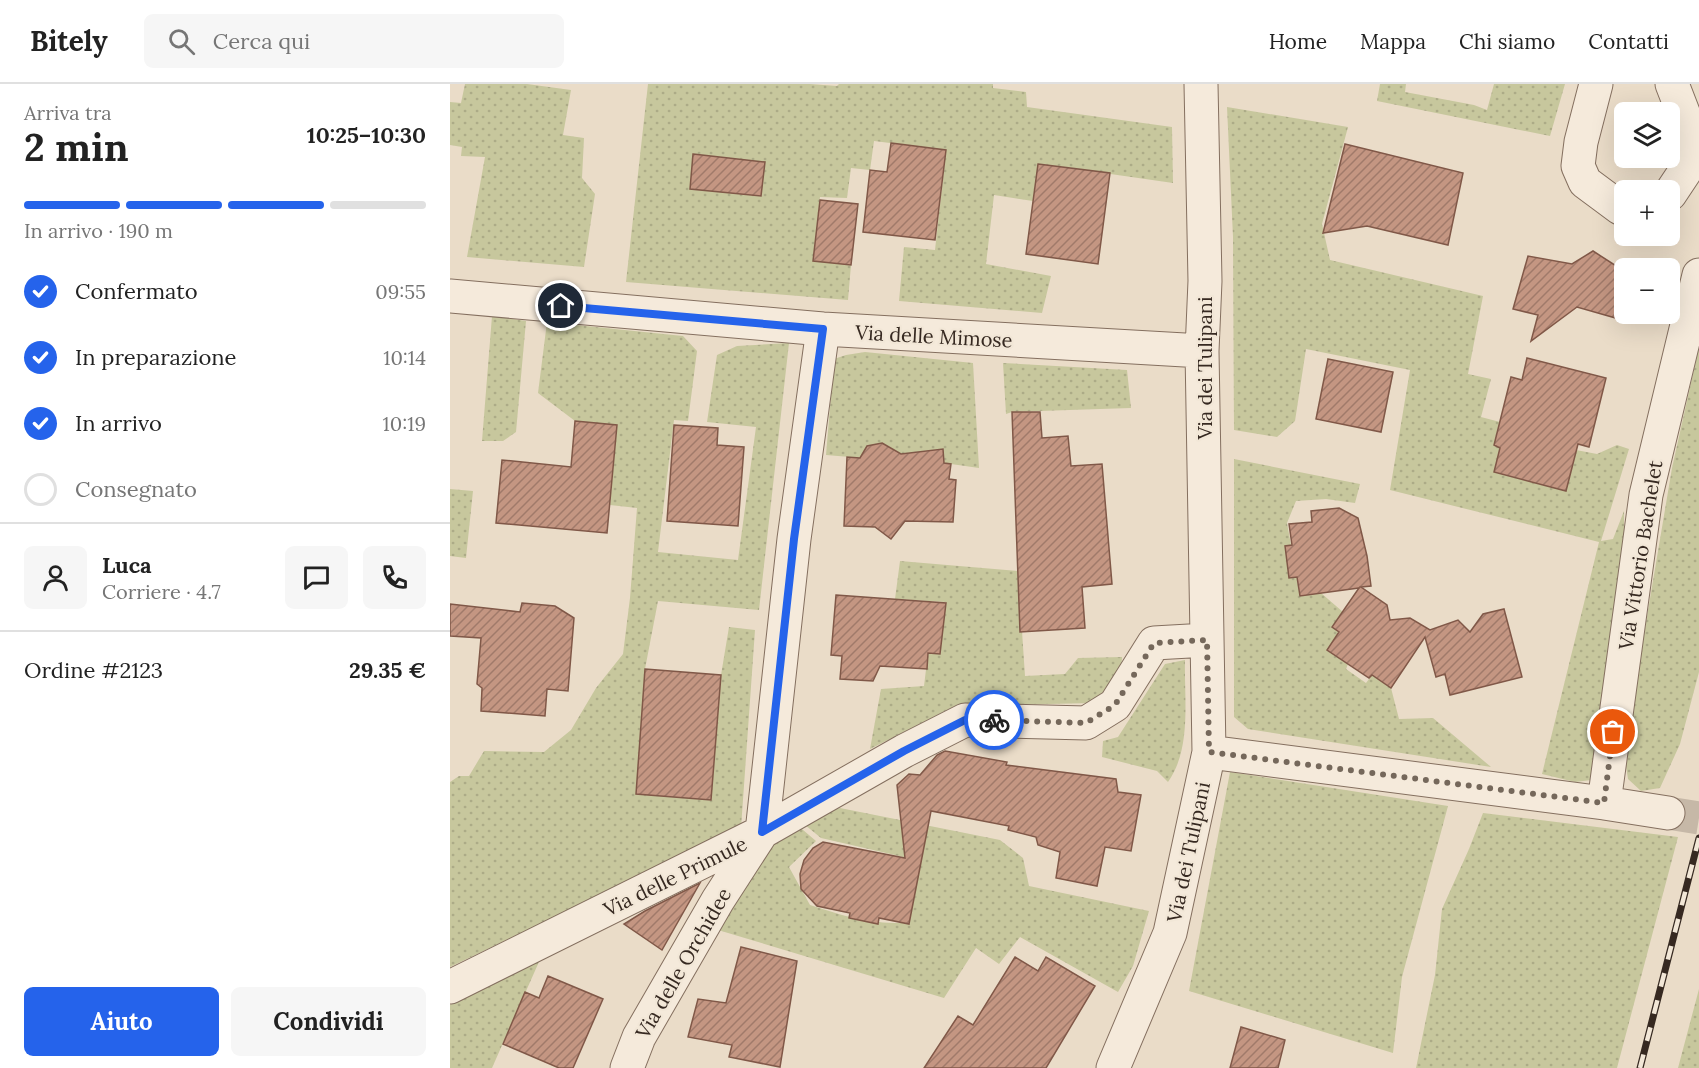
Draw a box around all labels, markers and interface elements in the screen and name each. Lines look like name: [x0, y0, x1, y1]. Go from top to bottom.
search box: [144, 14, 564, 68]
text: Bitely: [30, 23, 108, 59]
icon: search: [165, 25, 198, 58]
text: Cerca qui: [213, 27, 310, 55]
text: Home: [1269, 28, 1327, 55]
text: Mappa: [1360, 28, 1426, 55]
text: Chi siamo: [1459, 28, 1555, 55]
text: Contatti: [1588, 28, 1669, 55]
text: Arriva tra: [24, 100, 112, 125]
map controls: [1614, 102, 1680, 324]
button: layers: [1614, 102, 1680, 168]
text: 10:25–10:30: [307, 121, 426, 149]
text: 2 min: [24, 122, 129, 172]
button: +: [1614, 180, 1680, 246]
text: In arrivo · 190 m: [24, 218, 173, 243]
button: −: [1614, 258, 1680, 324]
icon: check: [24, 275, 57, 308]
text: Confermato: [75, 277, 198, 305]
text: 09:55: [375, 279, 426, 304]
pin: [535, 280, 586, 331]
icon: home: [544, 289, 577, 322]
street label: Via dei Tulipani: [1192, 296, 1217, 441]
street label: Via delle Mimose: [854, 319, 1013, 353]
icon: check: [24, 341, 57, 374]
text: In preparazione: [75, 343, 237, 371]
text: 10:14: [383, 345, 426, 370]
icon: check: [24, 407, 57, 440]
text: In arrivo: [75, 409, 162, 437]
text: 10:19: [382, 411, 426, 436]
street label: Via Vittorio Bachelet: [1613, 458, 1667, 652]
text: Consegnato: [75, 475, 197, 503]
button: person: [24, 546, 87, 609]
button: chat: [285, 546, 348, 609]
button: phone: [363, 546, 426, 609]
text: Luca: [102, 551, 152, 579]
text: Corriere · 4.7: [102, 579, 221, 604]
text: Ordine #2123: [24, 656, 163, 684]
text: 29.35 €: [349, 656, 426, 684]
courier: [964, 690, 1024, 750]
icon: bike: [978, 704, 1011, 737]
pin: [1587, 706, 1638, 757]
icon: bag: [1596, 715, 1629, 748]
street label: Via dei Tulipani: [1161, 779, 1215, 926]
street label: Via delle Primule: [598, 830, 751, 922]
street label: Via delle Orchidee: [629, 883, 736, 1044]
button: Aiuto: [24, 987, 219, 1056]
button: Condividi: [231, 987, 426, 1056]

